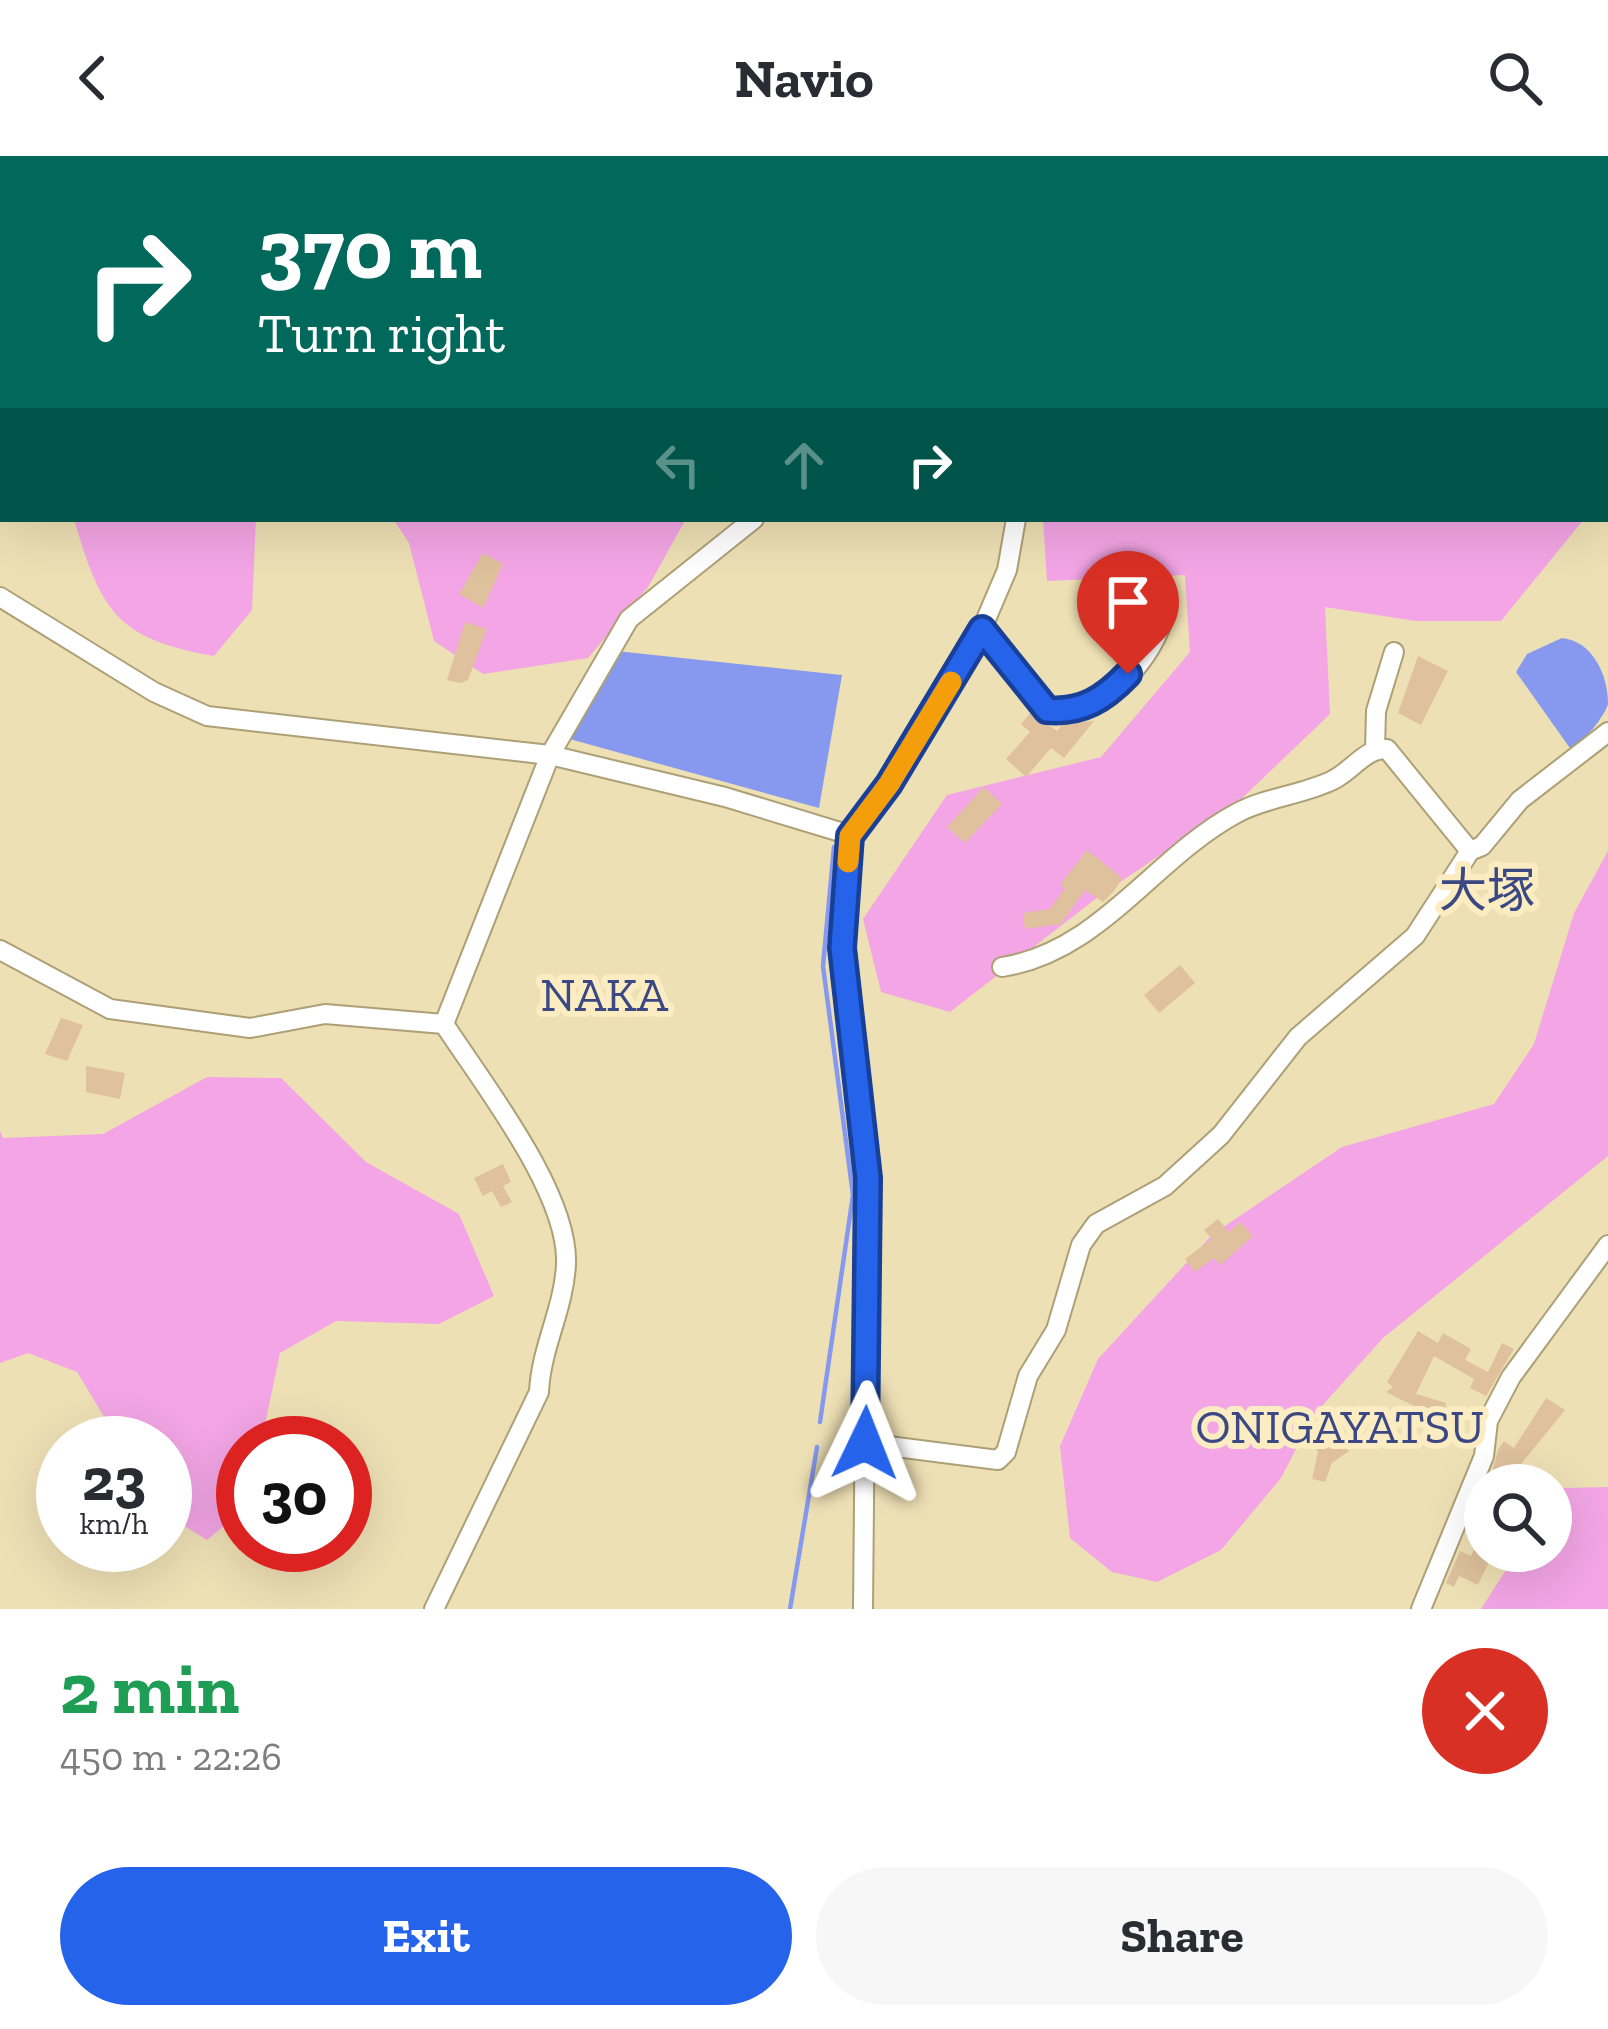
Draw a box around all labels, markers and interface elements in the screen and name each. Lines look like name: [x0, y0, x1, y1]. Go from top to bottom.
icon: back: [60, 45, 126, 111]
icon: search: [1482, 45, 1548, 111]
text: Navio: [735, 46, 873, 111]
text: 370 m: [258, 199, 482, 300]
icon: right: [60, 204, 216, 360]
text: Turn right: [258, 301, 505, 366]
icon: left: [645, 432, 711, 498]
icon: ahead: [771, 432, 837, 498]
icon: right: [897, 432, 963, 498]
pin: [1077, 551, 1179, 674]
icon: arrive: [1095, 569, 1161, 635]
district label: 大塚: [1439, 862, 1535, 919]
district label: NAKA: [540, 966, 669, 1023]
position arrow: [802, 1380, 928, 1506]
district label: ONIGAYATSU: [1196, 1398, 1484, 1455]
speed limit sign: 30: [216, 1416, 372, 1572]
text: 23: [82, 1443, 146, 1515]
map controls: [1464, 1464, 1572, 1572]
button: search: [1464, 1464, 1572, 1572]
text: km/h: [80, 1506, 148, 1542]
text: 2 min: [60, 1645, 239, 1731]
button: close: [1422, 1648, 1548, 1774]
text: 450 m · 22:26: [60, 1733, 282, 1780]
button: Exit: [60, 1867, 792, 2005]
button: Share: [816, 1867, 1548, 2005]

